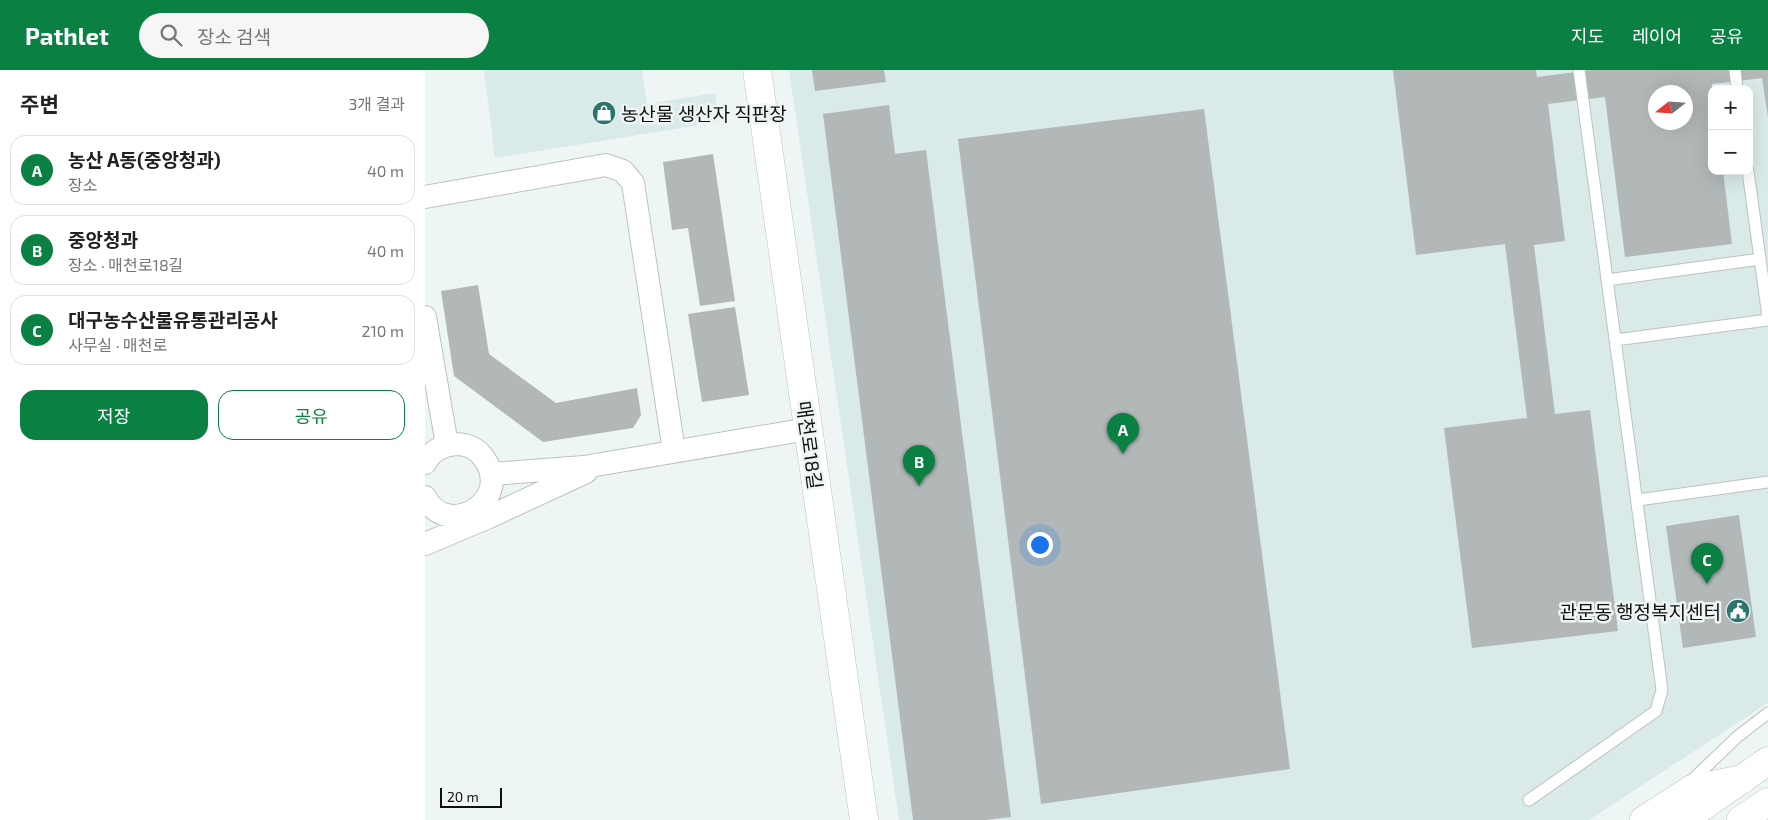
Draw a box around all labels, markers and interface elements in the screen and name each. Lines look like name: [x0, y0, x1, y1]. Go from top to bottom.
search box: [139, 13, 489, 58]
text: Pathlet: [25, 21, 109, 50]
icon: search: [157, 21, 185, 49]
text: 장소 검색: [197, 25, 271, 48]
text: 지도: [1571, 25, 1604, 47]
text: 레이어: [1632, 25, 1682, 47]
text: 공유: [1710, 25, 1743, 47]
north arrow: [1648, 85, 1693, 130]
map controls: [1708, 85, 1753, 175]
button: +: [1708, 85, 1753, 130]
text: 주변: [20, 91, 59, 116]
text: 3개 결과: [348, 94, 405, 113]
shop icon: 농산물 생산자 직판장: [591, 100, 617, 126]
place label: 농산물 생산자 직판장: [621, 102, 787, 125]
button: −: [1708, 130, 1753, 175]
text: 농산 A동(중앙청과): [68, 148, 221, 171]
text: A: [32, 161, 42, 180]
text: 40 m: [367, 161, 404, 180]
text: 장소: [68, 175, 97, 194]
text: 중앙청과: [68, 228, 138, 251]
text: B: [32, 241, 42, 260]
text: 40 m: [367, 241, 404, 260]
text: 장소 · 매천로18길: [68, 255, 183, 274]
text: 대구농수산물유통관리공사: [68, 308, 278, 331]
text: C: [32, 321, 42, 340]
text: 210 m: [361, 321, 404, 340]
text: 사무실 · 매천로: [68, 335, 167, 354]
button: 저장: [20, 390, 208, 440]
button: 공유: [218, 390, 405, 440]
street label: 매천로18길: [792, 399, 828, 491]
pin: A: [1107, 413, 1139, 454]
pin: B: [903, 445, 935, 486]
your location: [1027, 532, 1053, 558]
pin: C: [1691, 543, 1723, 584]
public building icon: 관문동 행정복지센터: [1725, 598, 1751, 624]
place label: 관문동 행정복지센터: [1559, 600, 1721, 623]
scale bar: [440, 785, 503, 808]
text: 20 m: [447, 788, 479, 805]

